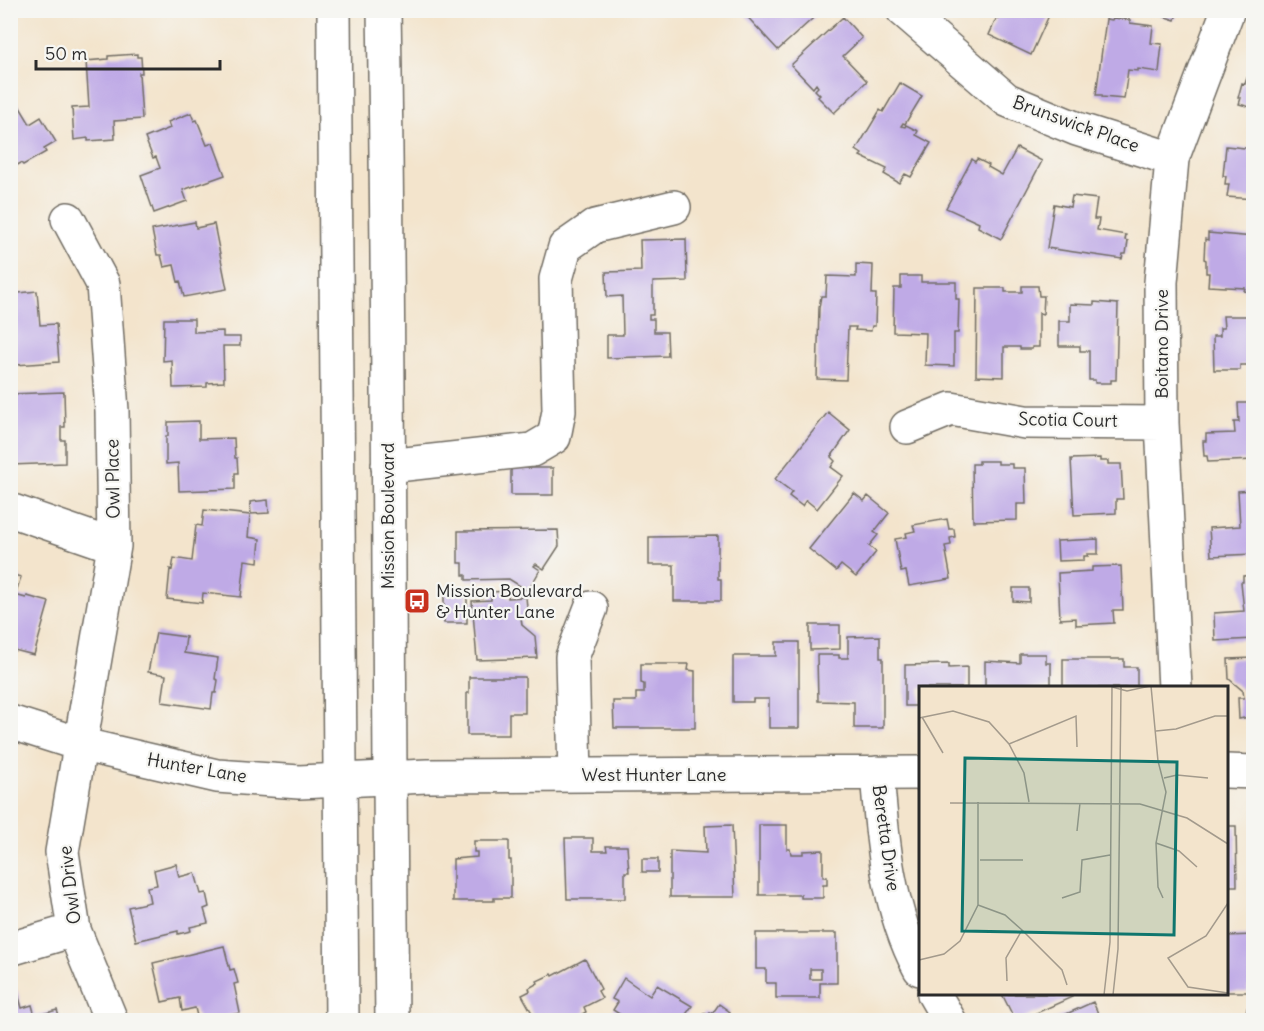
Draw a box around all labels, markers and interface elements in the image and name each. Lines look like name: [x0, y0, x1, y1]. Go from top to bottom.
scale bar: [36, 33, 220, 71]
text: 50 m: [45, 42, 87, 65]
street label: Brunswick Place: [1010, 90, 1142, 157]
street label: Boitano Drive: [1150, 289, 1173, 399]
street label: Scotia Court: [1018, 407, 1118, 432]
street label: Owl Place: [100, 439, 125, 519]
street label: Mission Boulevard: [376, 442, 399, 589]
place label: Mission Boulevard & Hunter Lane: [436, 579, 583, 623]
bus stop icon: Mission Boulevard & Hunter Lane: [402, 586, 432, 616]
inset map: [919, 686, 1228, 995]
street label: Hunter Lane: [145, 747, 249, 788]
street label: West Hunter Lane: [582, 763, 726, 786]
street label: Beretta Drive: [868, 783, 905, 893]
street label: Owl Drive: [53, 844, 86, 926]

